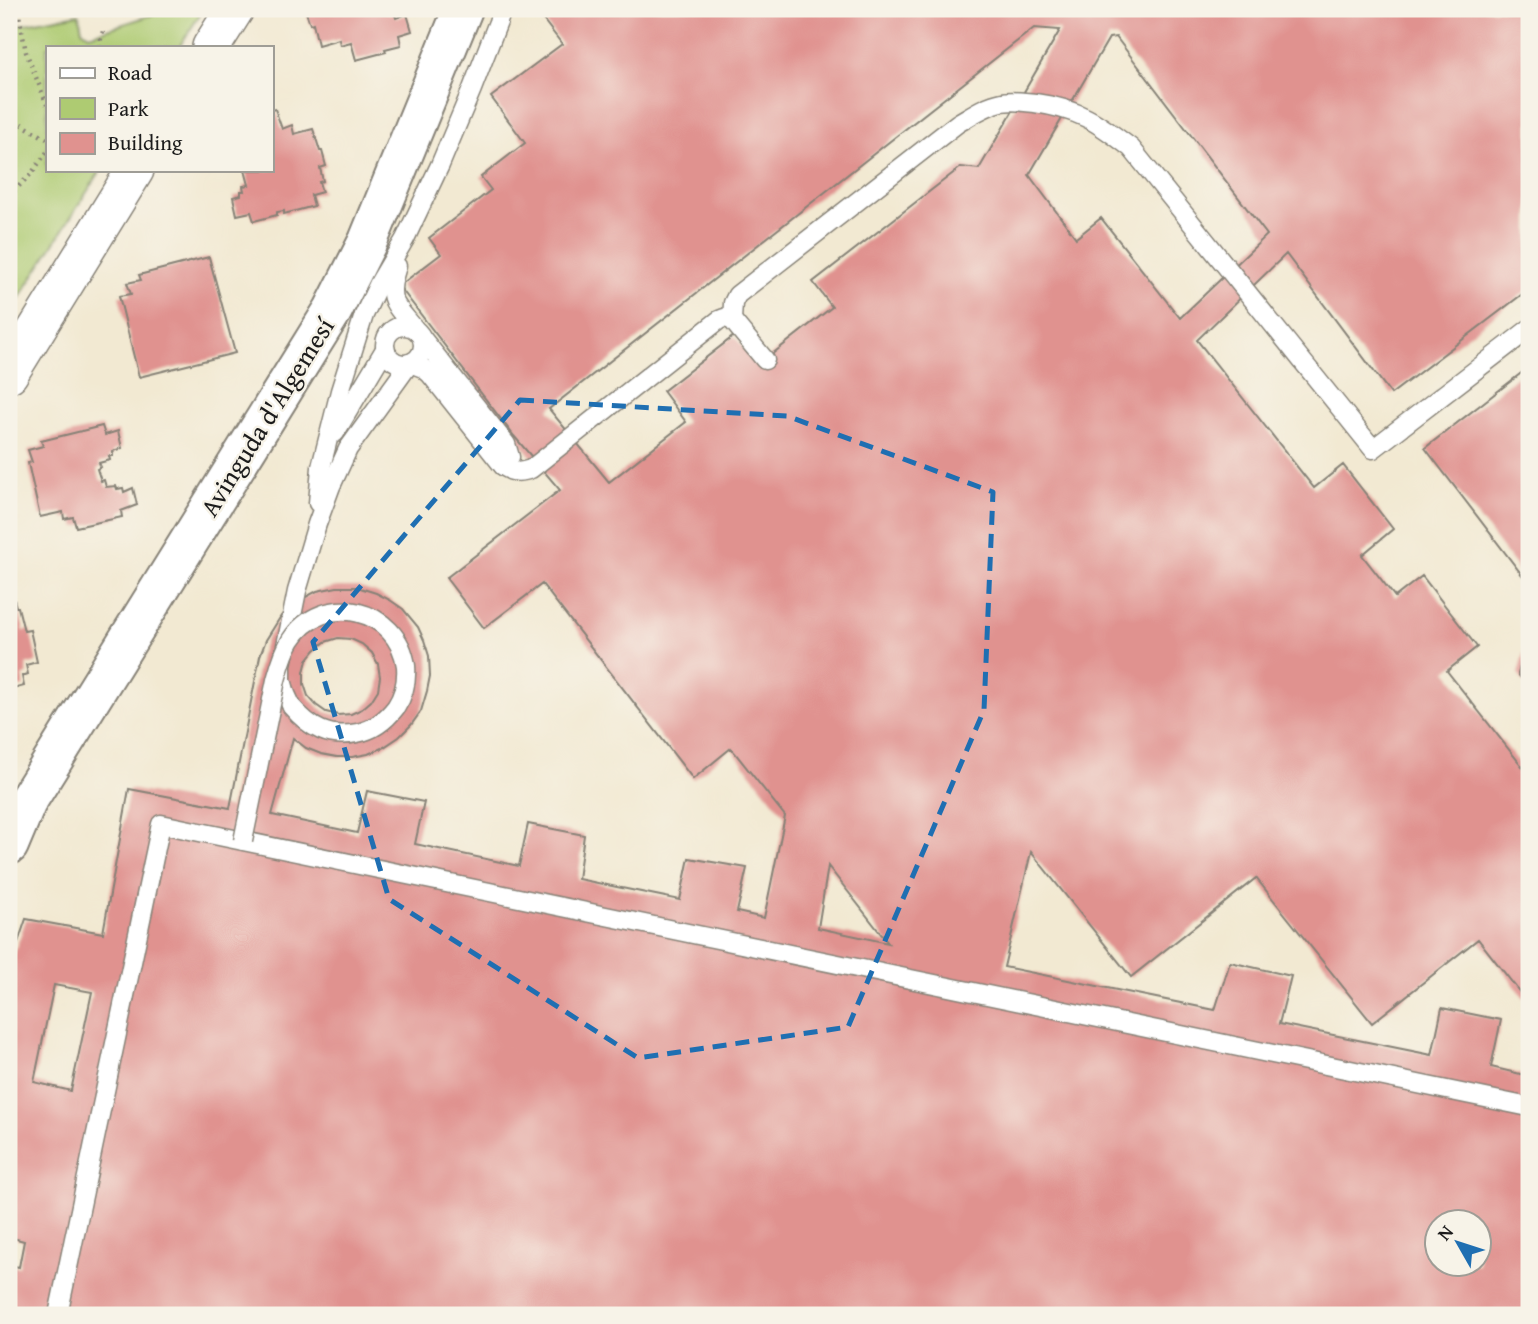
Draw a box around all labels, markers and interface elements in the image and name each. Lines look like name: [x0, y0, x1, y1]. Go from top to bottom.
legend: [46, 46, 273, 172]
text: Road: [108, 57, 153, 88]
text: Park: [108, 93, 149, 124]
text: Building: [108, 127, 183, 158]
street label: Avinguda d'Algemesí: [190, 309, 344, 524]
north arrow: [1422, 1208, 1492, 1278]
text: N: [1430, 1218, 1460, 1246]

